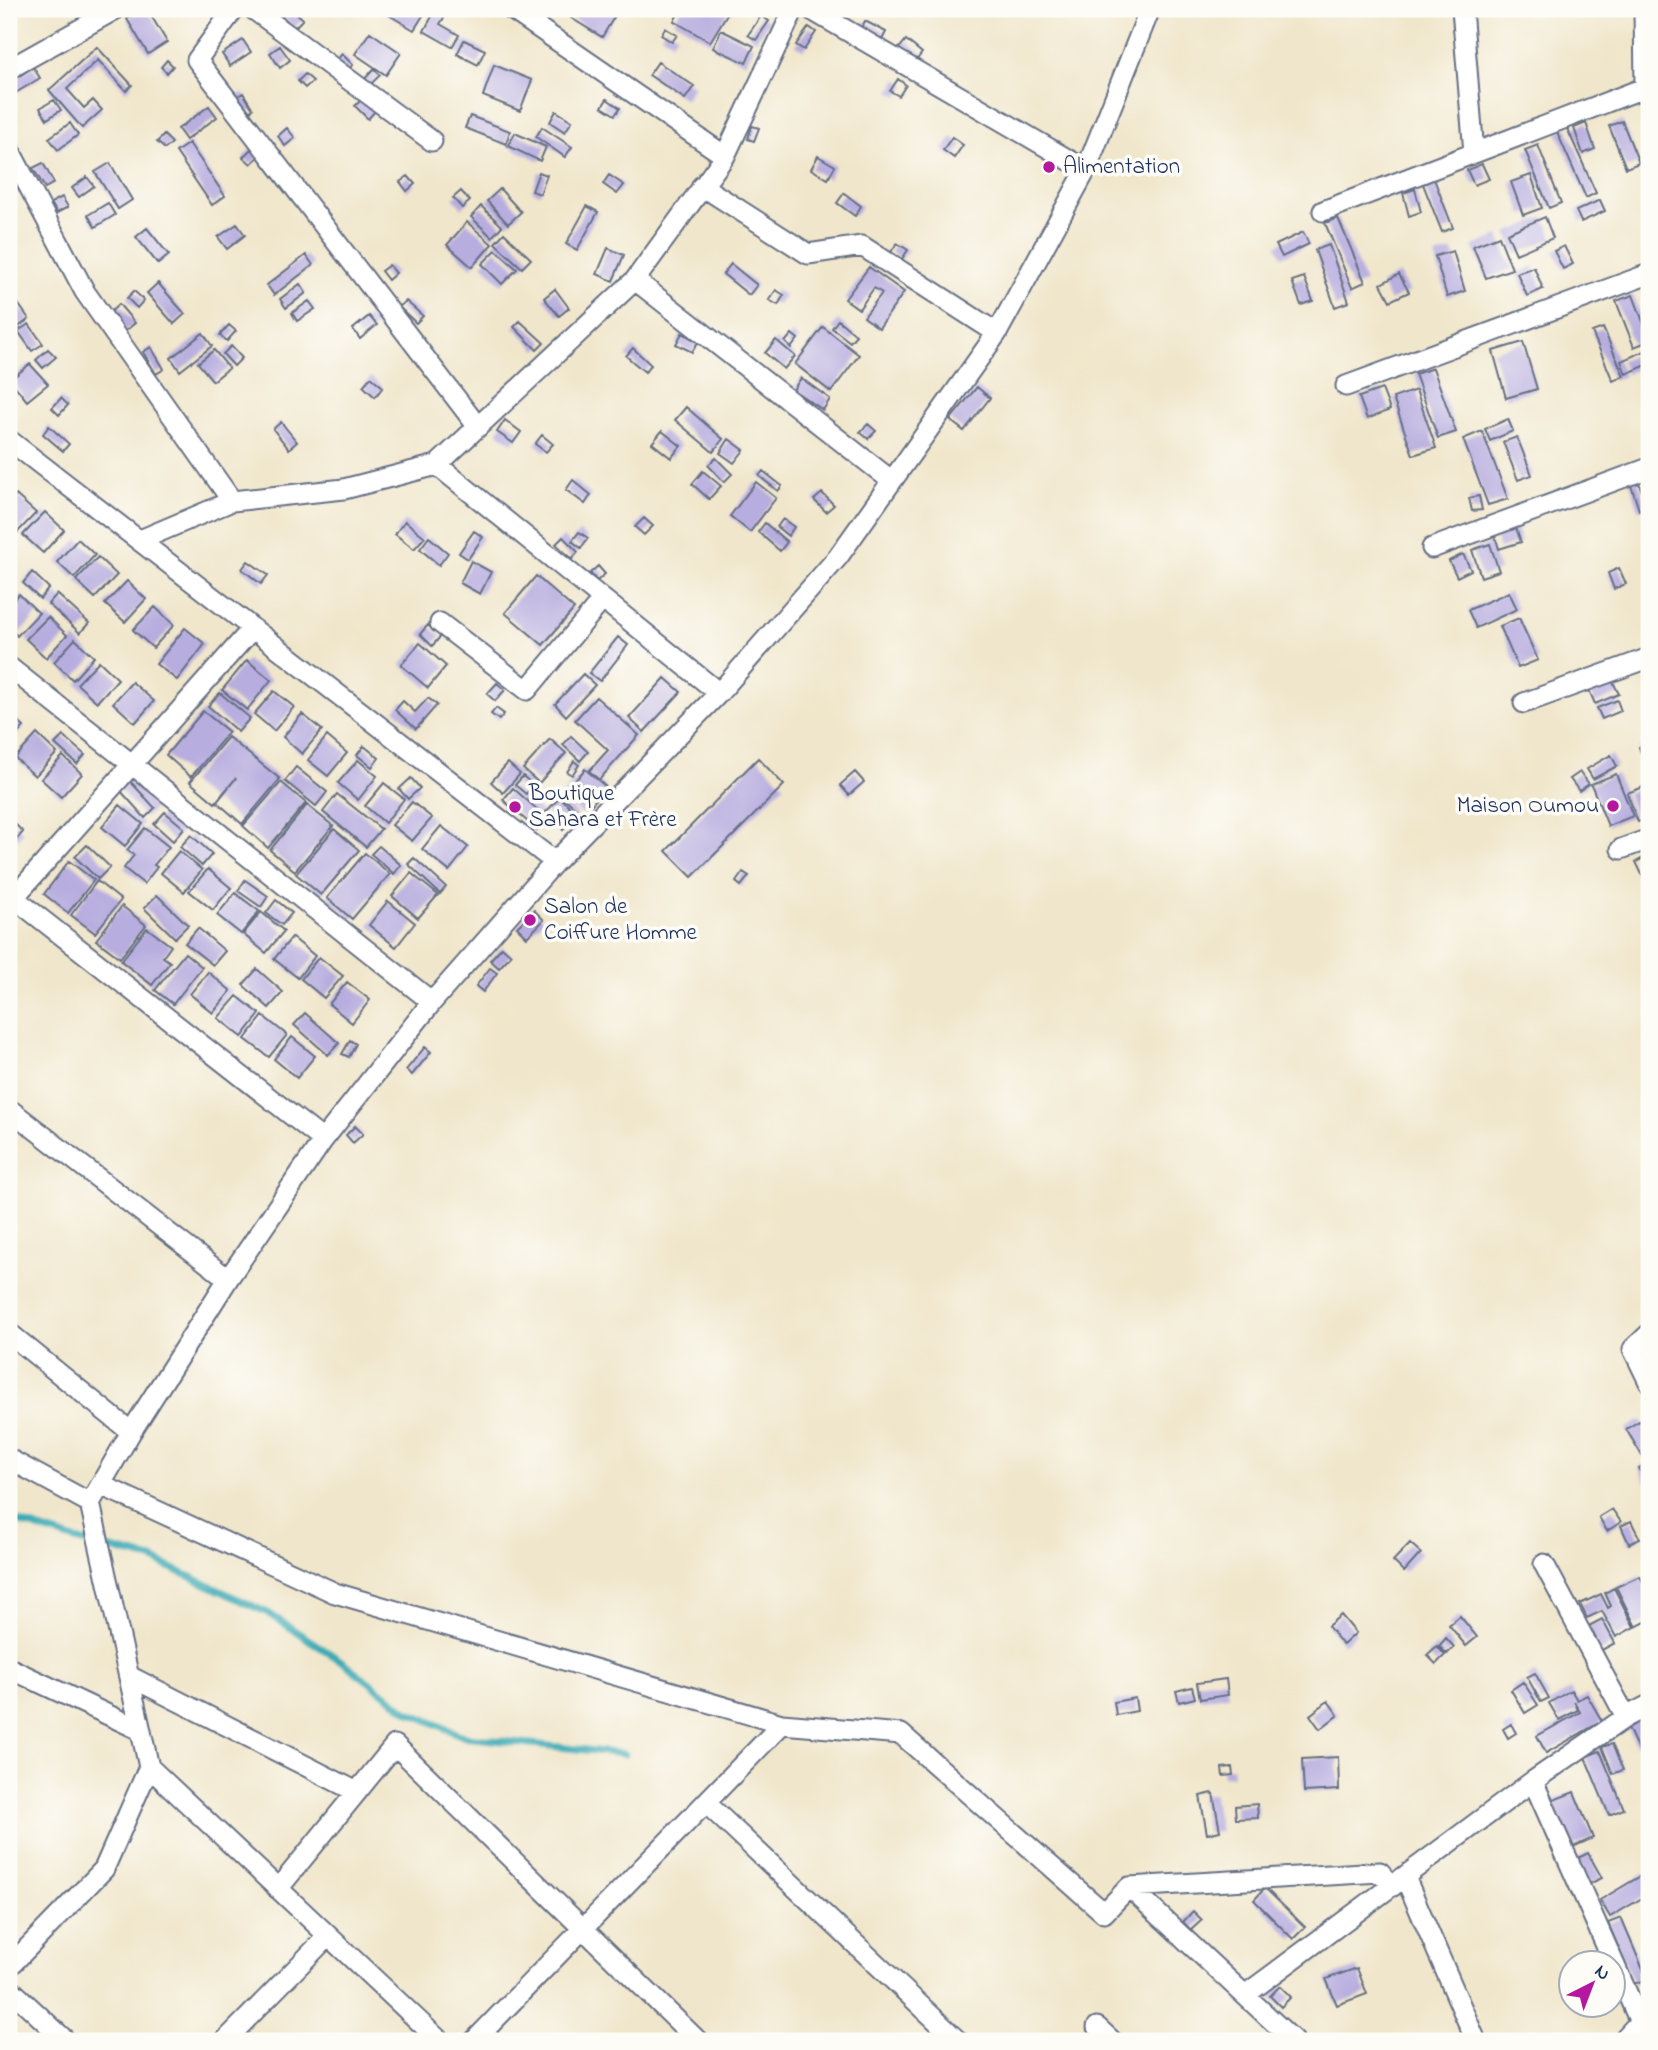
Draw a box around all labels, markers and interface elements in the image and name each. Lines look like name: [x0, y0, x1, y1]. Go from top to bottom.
place label: Alimentation: [1063, 151, 1180, 184]
marker: Alimentation: [1041, 159, 1057, 175]
place label: Boutique Sahara et Frère: [528, 778, 677, 837]
place label: Maison Oumou: [1457, 790, 1599, 823]
marker: Maison Oumou: [1605, 798, 1621, 814]
marker: Boutique Sahara et Frère: [507, 799, 523, 815]
place label: Salon de Coiffure Homme: [544, 891, 698, 950]
marker: Salon de Coiffure Homme: [522, 912, 538, 928]
north arrow: [1556, 1948, 1626, 2018]
text: N: [1588, 1959, 1616, 1988]

